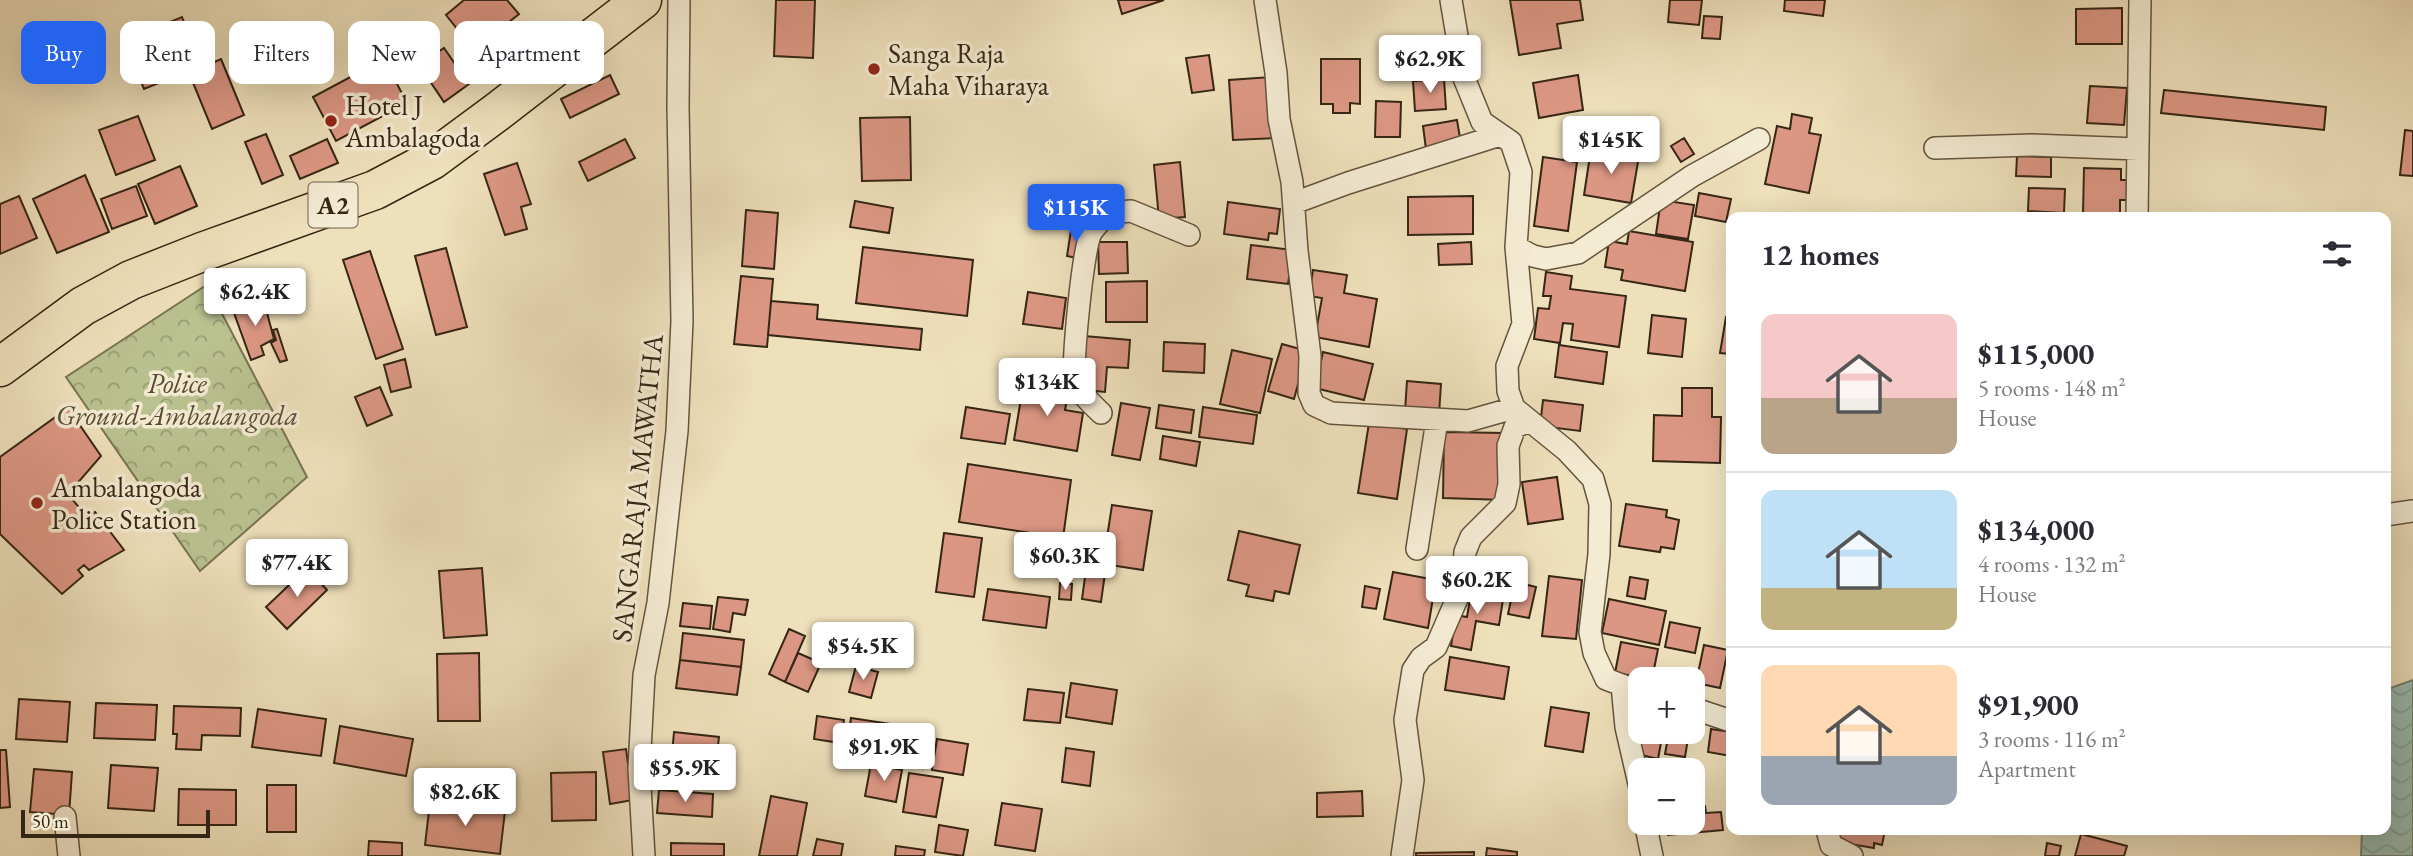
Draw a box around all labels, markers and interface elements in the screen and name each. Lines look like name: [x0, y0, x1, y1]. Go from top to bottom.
chip: Buy: [21, 21, 106, 84]
chip: Rent: [120, 21, 215, 84]
chip: Filters: [229, 21, 334, 84]
chip: New: [348, 21, 440, 84]
chip: Apartment: [454, 21, 604, 84]
place label: Sanga Raja Maha Viharaya: [888, 35, 1050, 103]
pin: $62.9K: [1373, 36, 1487, 95]
text: $62.9K: [1395, 43, 1465, 73]
marker: Sanga Raja Maha Viharaya: [866, 61, 882, 77]
place label: Hotel J Ambalagoda: [344, 87, 481, 155]
marker: Hotel J Ambalagoda: [323, 113, 339, 129]
pin: $145K: [1562, 116, 1660, 176]
text: $145K: [1579, 124, 1643, 154]
road number: A2: [308, 182, 358, 228]
pin: $115K: [1027, 184, 1125, 244]
text: $115K: [1044, 192, 1108, 222]
text: 12 homes: [1761, 235, 1879, 274]
icon: filters: [2318, 235, 2356, 273]
pin: $62.4K: [198, 268, 312, 328]
text: $62.4K: [220, 276, 290, 306]
street label: SANGARAJA MAWATHA: [603, 332, 671, 644]
text: $115,000: [1978, 334, 2094, 373]
icon: home: [1817, 342, 1901, 426]
pin: $134K: [998, 358, 1096, 418]
park label: Police Ground-Ambalangoda: [56, 365, 298, 433]
text: $134K: [1015, 366, 1079, 396]
text: 5 rooms · 148 m²: [1978, 373, 2126, 403]
text: House: [1978, 403, 2037, 433]
place label: Ambalangoda Police Station: [50, 469, 202, 537]
marker: Ambalangoda Police Station: [29, 495, 45, 511]
text: $134,000: [1978, 510, 2094, 549]
icon: home: [1817, 518, 1901, 602]
pin: $60.3K: [1008, 532, 1122, 592]
pin: $77.4K: [240, 540, 354, 599]
text: $60.3K: [1030, 540, 1100, 570]
text: $77.4K: [262, 547, 332, 577]
text: 4 rooms · 132 m²: [1978, 549, 2126, 579]
pin: $60.2K: [1420, 556, 1534, 616]
text: $60.2K: [1442, 564, 1512, 594]
text: House: [1978, 579, 2037, 609]
pin: $54.5K: [806, 622, 920, 682]
text: $54.5K: [828, 630, 898, 660]
map controls: [1628, 667, 1705, 835]
button: +: [1628, 667, 1705, 744]
text: $91,900: [1978, 685, 2079, 724]
icon: home: [1817, 693, 1901, 777]
pin: $91.9K: [827, 724, 941, 783]
text: 3 rooms · 116 m²: [1978, 724, 2126, 754]
text: $91.9K: [849, 731, 919, 761]
pin: $55.9K: [628, 744, 742, 804]
text: $55.9K: [650, 752, 720, 782]
text: Apartment: [1978, 754, 2076, 784]
button: −: [1628, 758, 1705, 835]
pin: $82.6K: [408, 768, 522, 828]
text: $82.6K: [430, 776, 500, 806]
scale bar: [21, 807, 210, 839]
text: 50 m: [32, 809, 69, 834]

